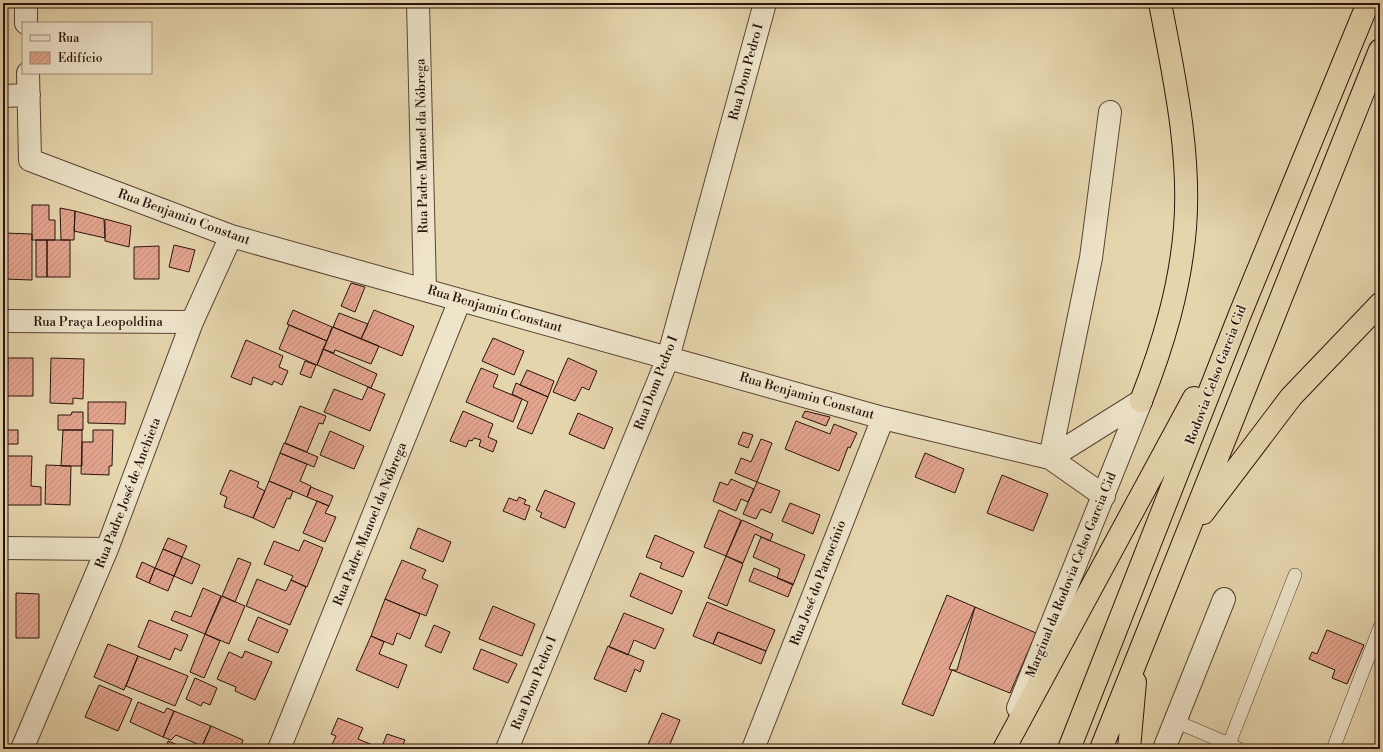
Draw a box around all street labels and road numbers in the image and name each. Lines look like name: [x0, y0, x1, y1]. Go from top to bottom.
street label: Rua Dom Pedro I: [725, 22, 767, 122]
street label: Rua Padre Manoel da Nóbrega: [412, 58, 432, 234]
street label: Rua Benjamin Constant: [116, 186, 253, 249]
street label: Rua Benjamin Constant: [426, 282, 565, 336]
street label: Rodovia Celso Garcia Cid: [1182, 302, 1250, 447]
street label: Rua Praça Leopoldina: [33, 314, 163, 330]
street label: Rua Dom Pedro I: [631, 334, 681, 432]
street label: Rua Benjamin Constant: [738, 369, 877, 423]
street label: Rua Padre José de Anchieta: [92, 415, 164, 571]
street label: Rua Padre Manoel da Nóbrega: [330, 439, 410, 608]
street label: Marginal da Rodovia Celso Garcia Cid: [1022, 469, 1120, 680]
street label: Rua José do Patrocínio: [787, 518, 849, 648]
street label: Rua Dom Pedro I: [508, 634, 560, 732]

